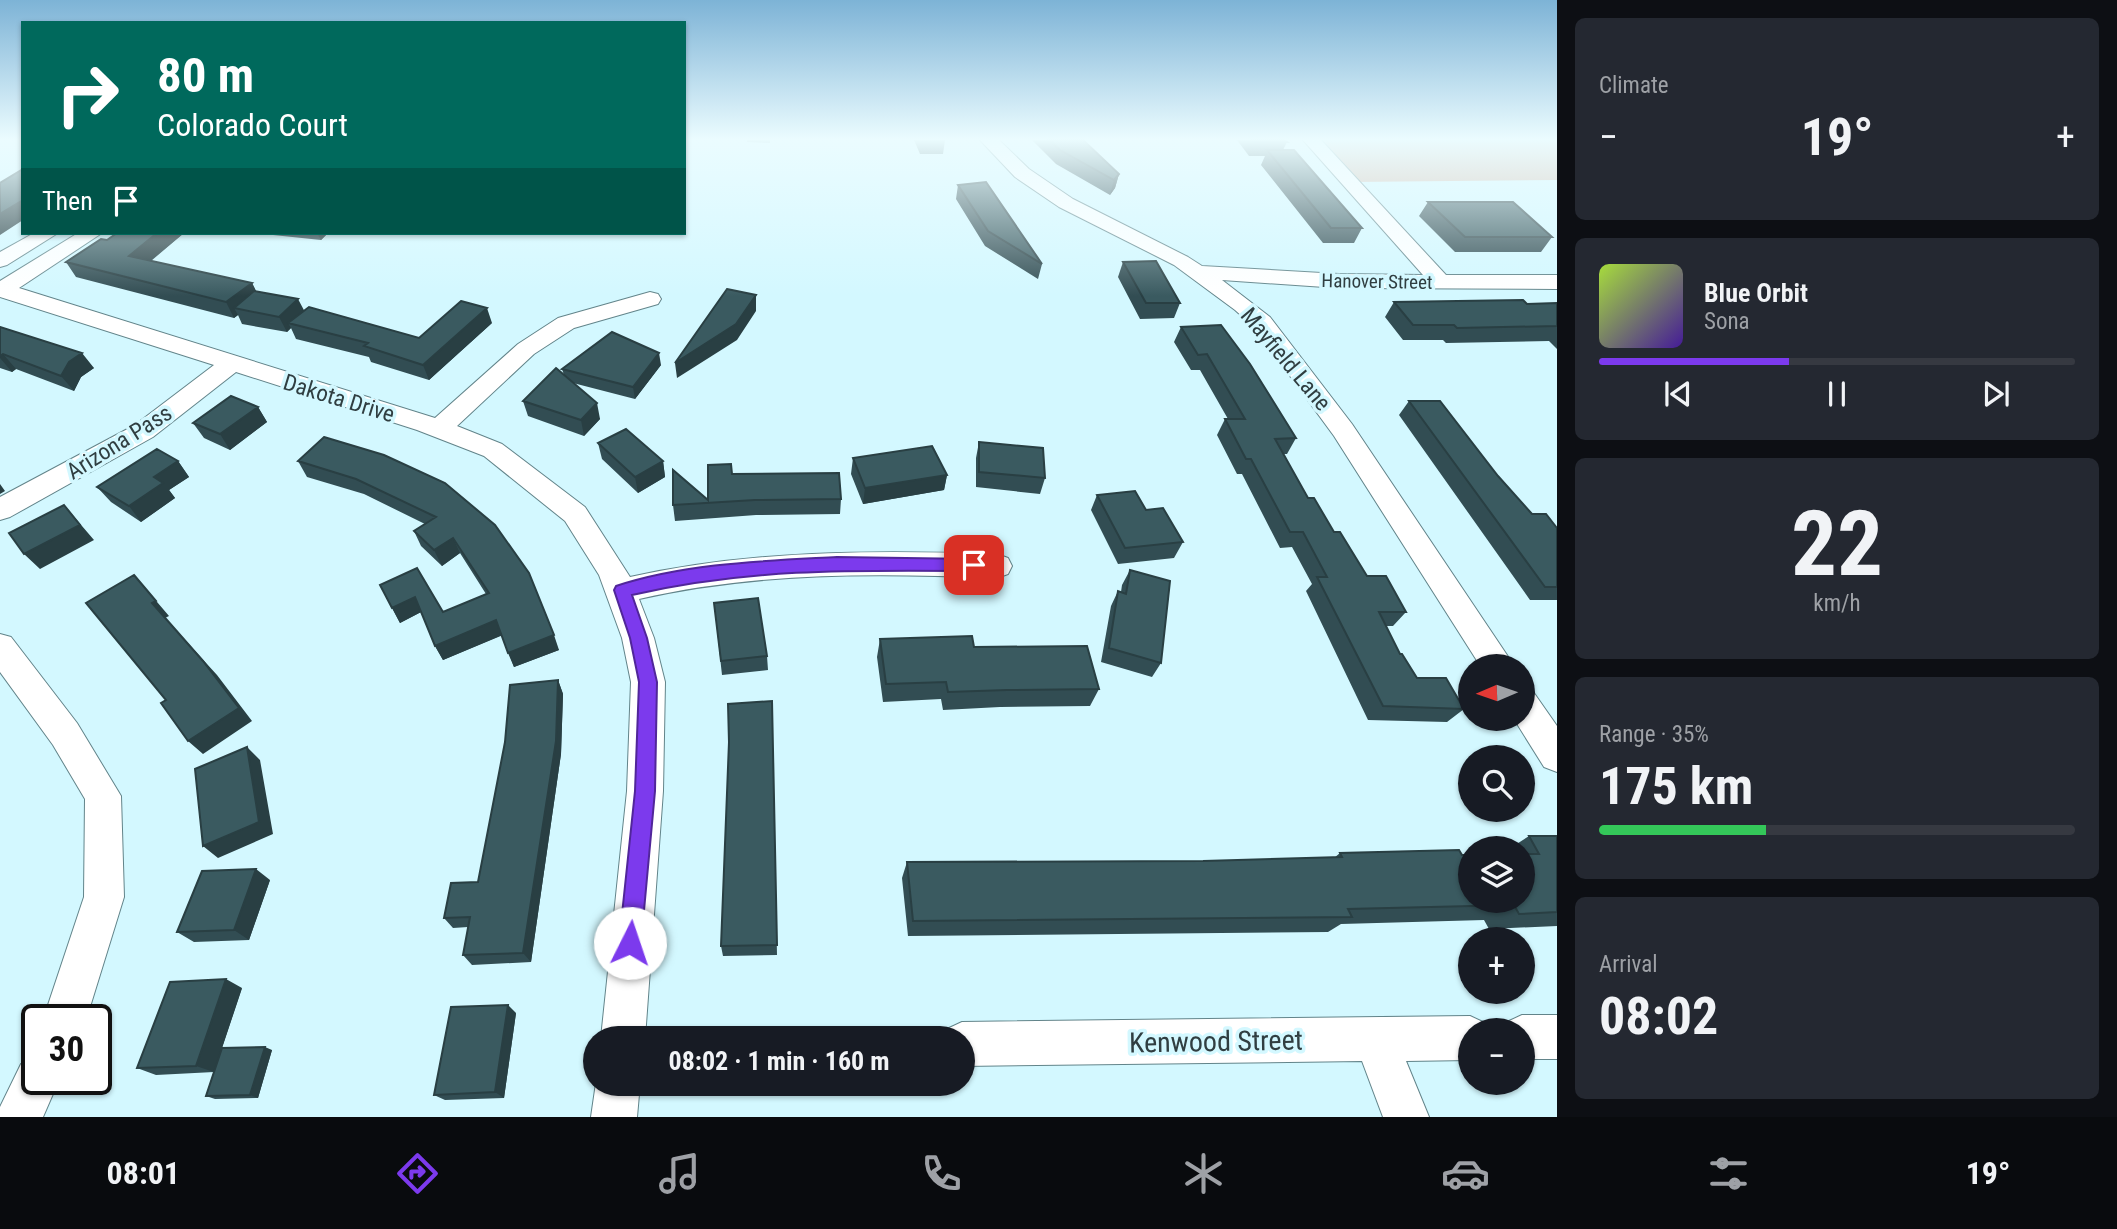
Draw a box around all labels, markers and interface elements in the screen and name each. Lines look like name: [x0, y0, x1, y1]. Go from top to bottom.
text: 80 m: [157, 47, 254, 104]
icon: right: [42, 49, 133, 140]
text: Climate: [1599, 72, 1669, 99]
text: Colorado Court: [157, 106, 348, 144]
text: 19°: [1801, 107, 1873, 168]
text: −: [1599, 115, 1618, 159]
text: +: [2056, 115, 2075, 159]
icon: arrive: [107, 182, 145, 220]
text: Then: [42, 186, 93, 216]
street label: Hanover Street: [1321, 269, 1433, 294]
text: Blue Orbit: [1704, 278, 1808, 308]
street label: Mayfield Lane: [1235, 302, 1336, 416]
text: Sona: [1704, 308, 1750, 335]
street label: Dakota Drive: [280, 369, 398, 428]
icon: previous: [1659, 375, 1697, 413]
icon: pause: [1818, 375, 1856, 413]
icon: next: [1977, 375, 2015, 413]
street label: Arizona Pass: [62, 399, 177, 485]
text: 22: [1791, 491, 1883, 597]
pin: [944, 535, 1004, 595]
icon: arrive: [955, 546, 993, 584]
text: km/h: [1813, 590, 1861, 617]
north arrow: [1458, 654, 1535, 732]
map controls: [1458, 654, 1535, 1095]
text: Range · 35%: [1599, 721, 1709, 748]
button: search: [1458, 745, 1535, 822]
text: 175 km: [1599, 756, 1753, 817]
button: layers: [1458, 836, 1535, 913]
position arrow: [593, 906, 667, 980]
button: +: [1458, 927, 1535, 1004]
text: Arrival: [1599, 951, 1658, 978]
text: 08:02: [1599, 986, 1718, 1047]
speed limit sign: 30: [21, 1004, 112, 1095]
button: −: [1458, 1018, 1535, 1095]
street label: Kenwood Street: [1129, 1023, 1303, 1060]
text: 08:02 · 1 min · 160 m: [669, 1046, 889, 1076]
icon: directions: [393, 1149, 442, 1198]
icon: music: [655, 1149, 704, 1198]
icon: phone: [917, 1149, 966, 1198]
icon: climate: [1179, 1149, 1228, 1198]
icon: car: [1441, 1149, 1490, 1198]
icon: filters: [1704, 1149, 1753, 1198]
text: 08:01: [107, 1154, 180, 1192]
text: 19°: [1966, 1154, 2010, 1192]

